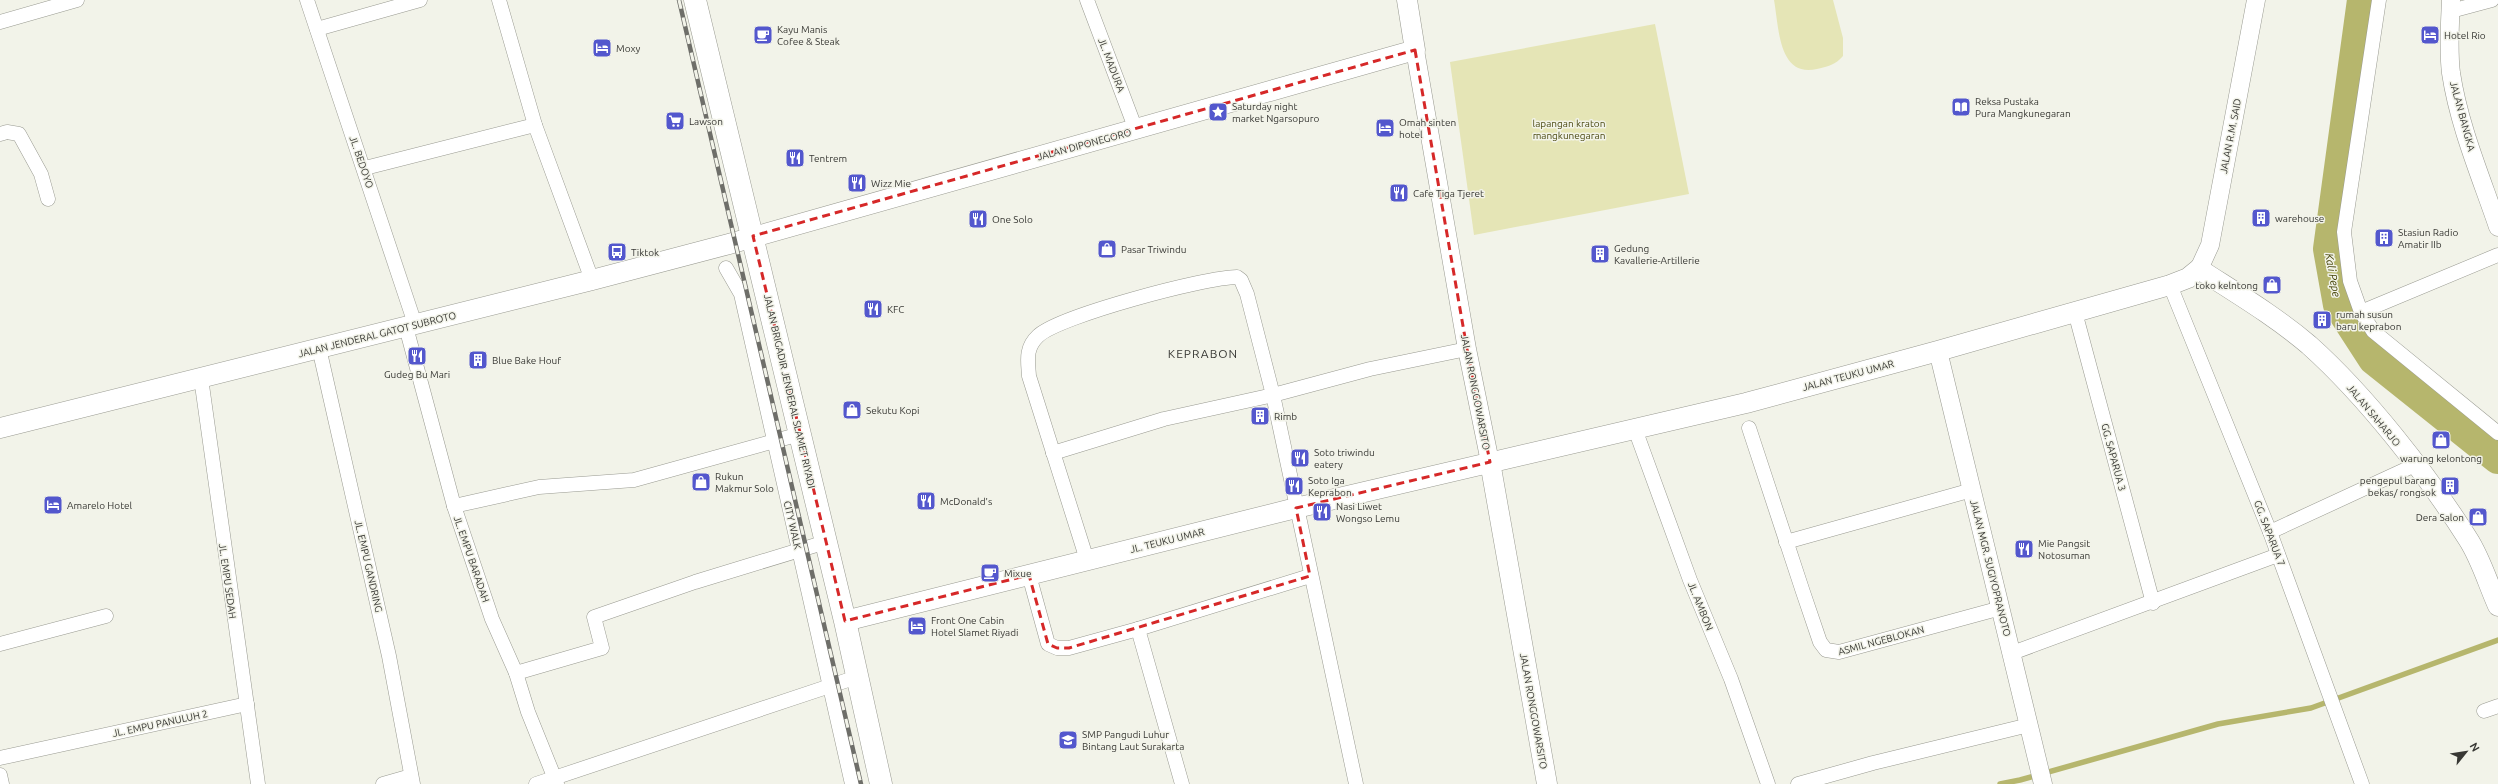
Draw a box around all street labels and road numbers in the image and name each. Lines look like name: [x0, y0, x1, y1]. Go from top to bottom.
street label: JL. MADURA: [1096, 37, 1127, 94]
street label: JALAN BANGKA: [2448, 80, 2477, 153]
street label: JALAN R.M. SAID: [2218, 98, 2243, 175]
street label: JALAN DIPONEGORO: [1036, 127, 1133, 162]
street label: JL. BEDOYO: [347, 135, 376, 190]
street label: JALAN BRIGADIR JENDERAL SLAMET RIYADI: [762, 293, 817, 489]
street label: JALAN JENDERAL GATOT SUBROTO: [297, 309, 457, 359]
street label: JALAN RONGGOWARSITO: [1459, 333, 1492, 451]
street label: JALAN TEUKU UMAR: [1801, 358, 1895, 393]
street label: JALAN SAHARJO: [2345, 382, 2403, 449]
street label: GG. SAPARUA 3: [2099, 422, 2128, 492]
street label: JALAN MGR. SUGIYOPRANOTO: [1968, 499, 2013, 638]
street label: GG. SAPARUA 7: [2252, 499, 2287, 568]
street label: CITY WALK: [782, 500, 803, 550]
street label: JL. EMPU BARADAH: [452, 514, 492, 604]
street label: JL. EMPU GANDRING: [353, 519, 384, 613]
street label: JL. TEUKU UMAR: [1129, 526, 1206, 555]
street label: JL. EMPU SEDAH: [217, 543, 238, 619]
street label: JL. AMBON: [1686, 580, 1715, 632]
street label: ASMIL NGEBLOKAN: [1837, 624, 1925, 657]
street label: JALAN RONGGOWARSITO: [1518, 652, 1549, 770]
street label: JL. EMPU PANULUH 2: [111, 708, 209, 739]

